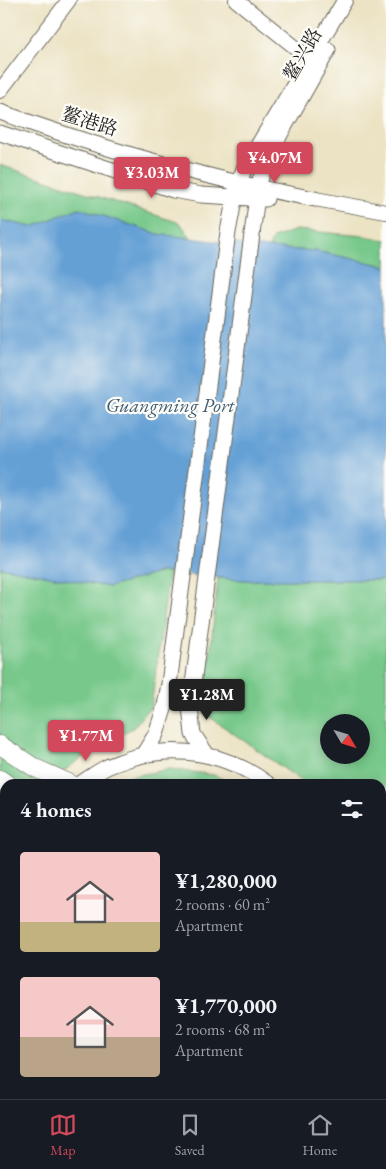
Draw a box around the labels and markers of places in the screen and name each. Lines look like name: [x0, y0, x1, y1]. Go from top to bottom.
pin: ¥4.07M: [234, 142, 316, 184]
pin: ¥3.03M: [111, 156, 193, 199]
pin: ¥1.28M: [166, 678, 248, 721]
pin: ¥1.77M: [45, 720, 127, 762]

